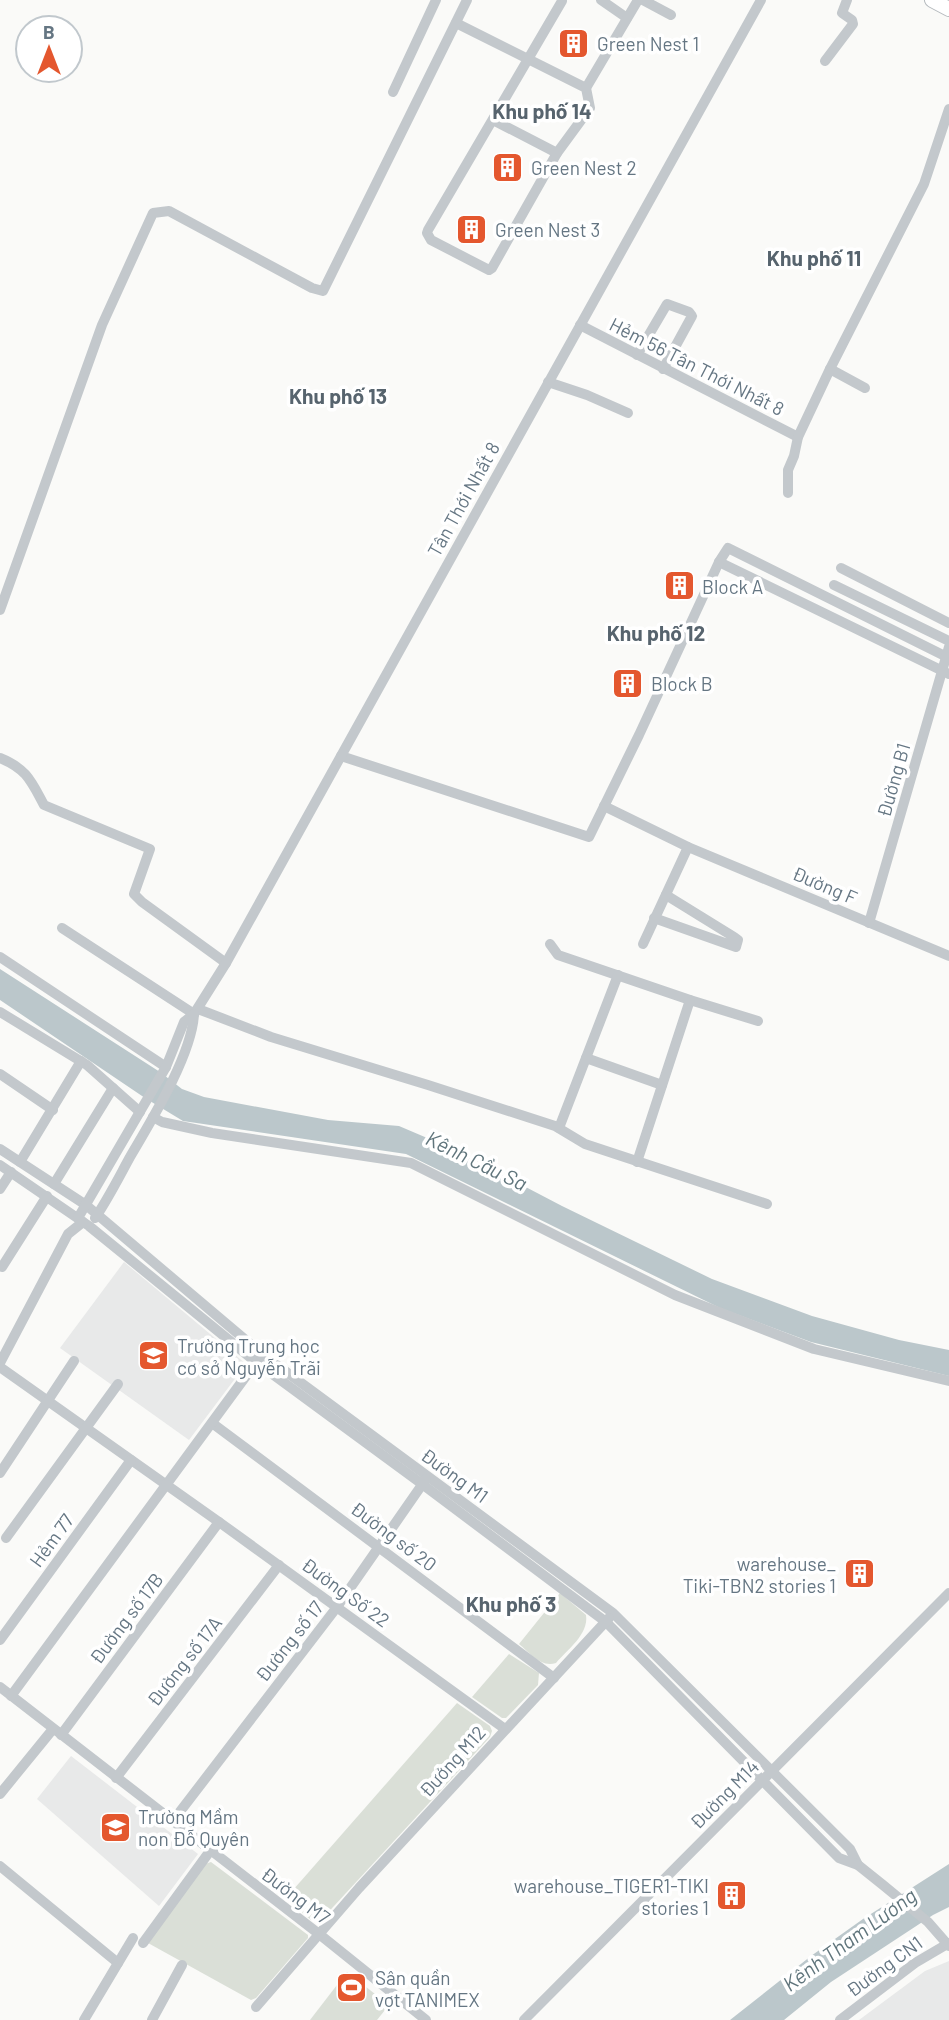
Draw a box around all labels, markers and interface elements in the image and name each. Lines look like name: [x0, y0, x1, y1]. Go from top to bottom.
north arrow: [14, 14, 84, 84]
text: B: [43, 20, 55, 43]
building icon: Green Nest 1: [557, 26, 591, 60]
place label: Green Nest 1: [597, 32, 699, 55]
district label: Khu phố 14: [492, 98, 592, 123]
building icon: Green Nest 2: [491, 150, 525, 184]
place label: Green Nest 2: [531, 156, 637, 179]
building icon: Green Nest 3: [455, 212, 489, 246]
place label: Green Nest 3: [495, 218, 600, 241]
district label: Khu phố 11: [767, 245, 861, 270]
street label: Hẻm 56 Tân Thới Nhất 8: [606, 312, 788, 420]
district label: Khu phố 13: [289, 383, 387, 408]
street label: Tân Thới Nhất 8: [422, 438, 504, 560]
building icon: Block A: [662, 569, 696, 603]
place label: Block A: [702, 575, 763, 598]
district label: Khu phố 12: [607, 620, 705, 645]
building icon: Block B: [611, 666, 645, 700]
place label: Block B: [651, 672, 713, 695]
street label: Đường B1: [871, 740, 915, 820]
street label: Đường F: [789, 861, 861, 909]
water label: Kênh Cầu Sa: [422, 1125, 532, 1195]
place label: Trường Trung học cơ sở Nguyễn Trãi: [177, 1334, 321, 1379]
school or university icon: Trường Trung học cơ sở Nguyễn Trãi: [137, 1339, 171, 1373]
street label: Đường M1: [417, 1443, 493, 1507]
street label: Đường số 20: [347, 1496, 441, 1576]
street label: Hẻm 77: [24, 1509, 78, 1571]
street label: Đường Số 22: [298, 1552, 394, 1632]
place label: warehouse_ Tiki-TBN2 stories 1: [683, 1552, 836, 1597]
building icon: warehouse_ Tiki-TBN2 stories 1: [842, 1557, 876, 1591]
street label: Đường số 17B: [84, 1568, 168, 1668]
district label: Khu phố 3: [466, 1591, 556, 1616]
street label: Đường số 17: [250, 1596, 328, 1686]
street label: Đường số 17A: [142, 1612, 226, 1710]
street label: Đướng M12: [414, 1721, 490, 1801]
street label: Đường M14: [685, 1755, 763, 1833]
place label: Trường Mầm non Đỗ Quyên: [138, 1805, 249, 1850]
school or university icon: Trường Mầm non Đỗ Quyên: [98, 1810, 132, 1844]
street label: Đường M7: [257, 1862, 335, 1928]
place label: warehouse_TIGER1-TIKI stories 1: [514, 1874, 709, 1919]
building icon: warehouse_TIGER1-TIKI stories 1: [715, 1879, 749, 1913]
water label: Kênh Tham Lương: [777, 1882, 921, 1996]
street label: Đường CN1: [841, 1931, 927, 2001]
place label: Sân quần vợt TANIMEX: [375, 1966, 480, 2011]
sports icon: Sân quần vợt TANIMEX: [335, 1971, 369, 2005]

